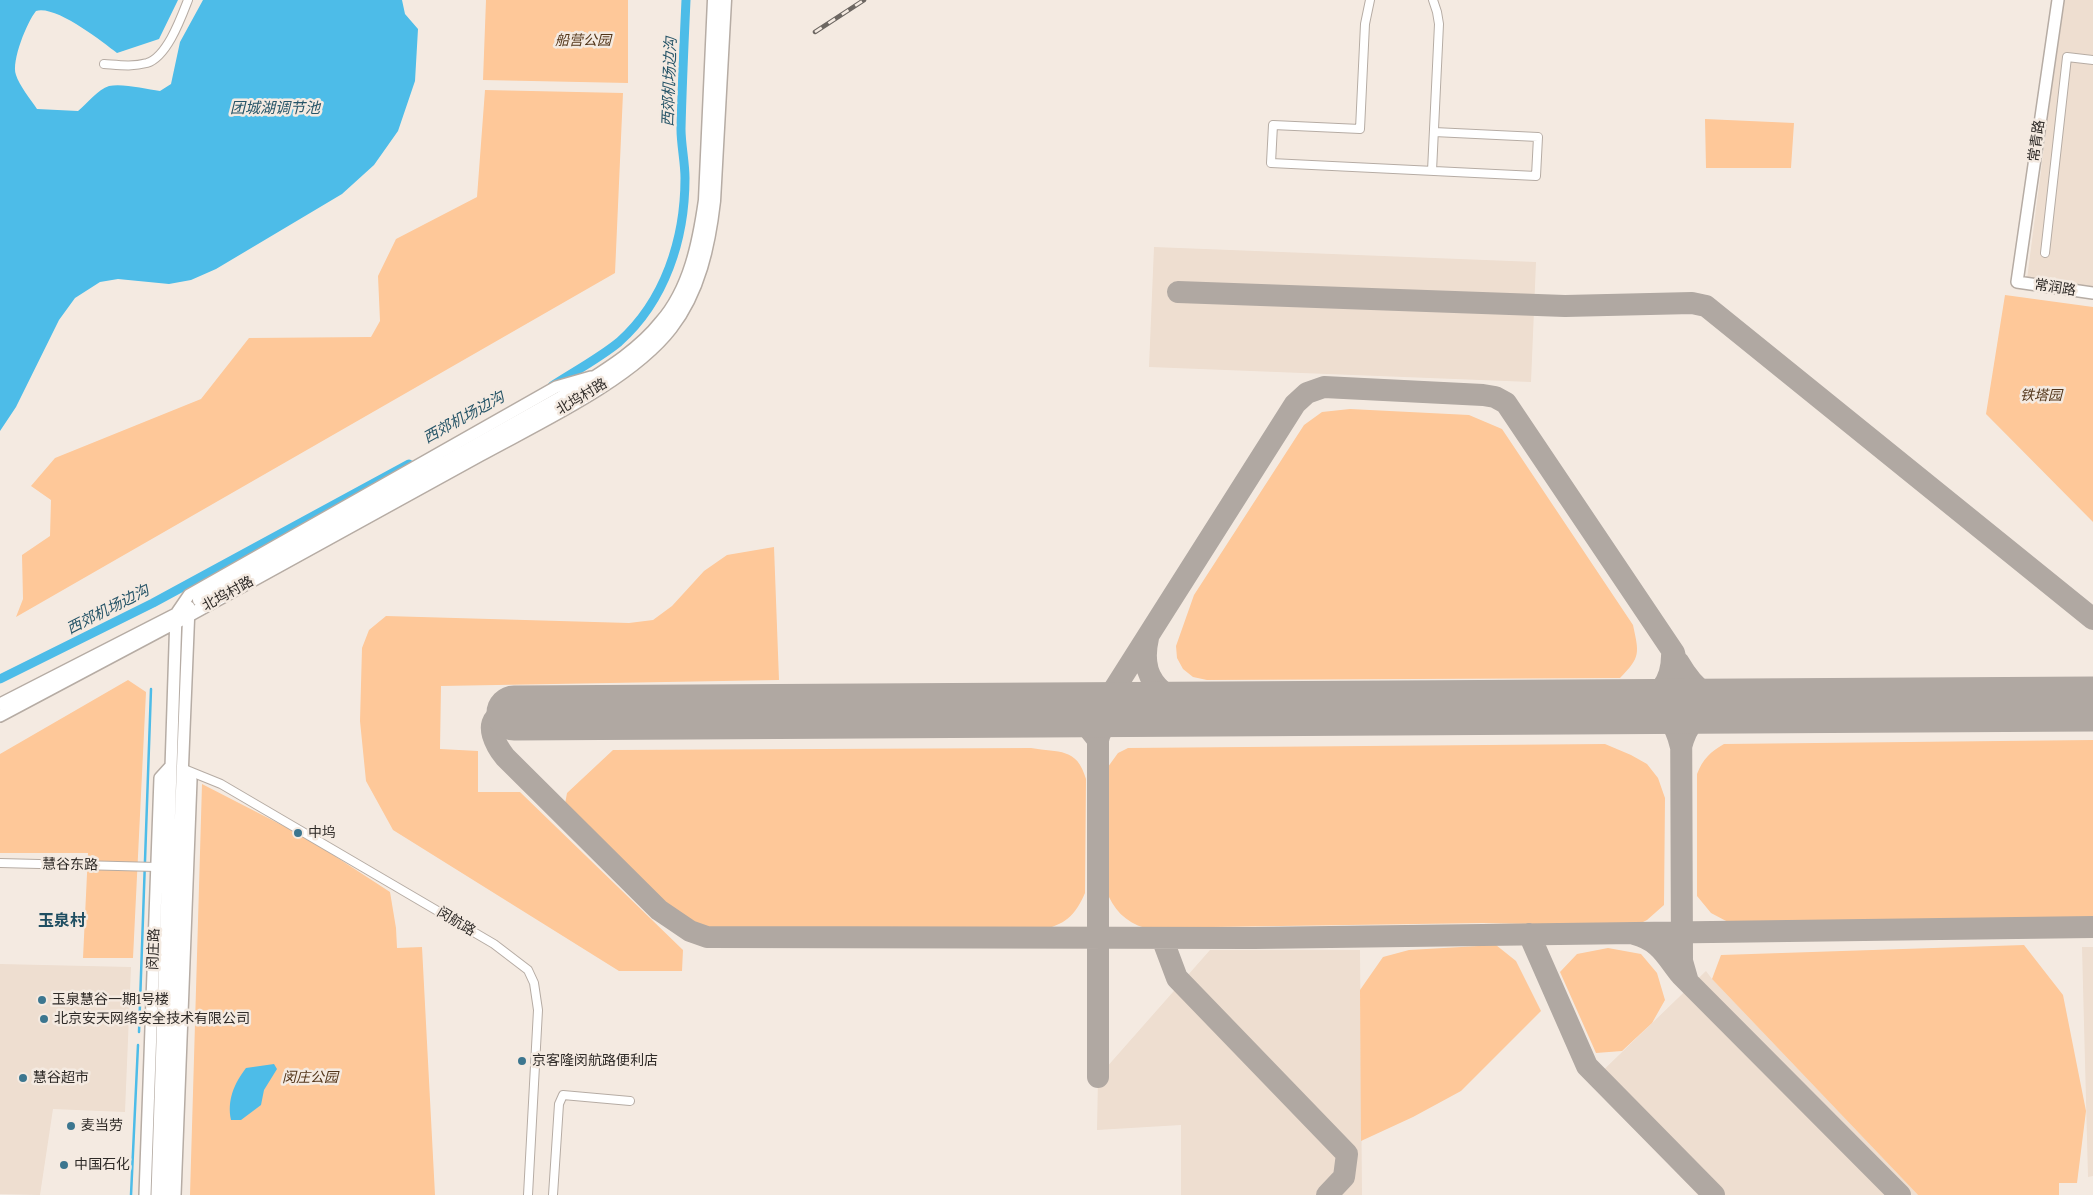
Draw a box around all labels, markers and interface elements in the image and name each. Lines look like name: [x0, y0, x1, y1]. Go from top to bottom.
park label: 船营公园: [555, 33, 611, 49]
water label: 西郊机场边沟: [659, 37, 681, 127]
water label: 团城湖调节池: [230, 100, 320, 118]
street label: 常青路: [2026, 119, 2048, 163]
street label: 常润路: [2033, 276, 2077, 300]
street label: 北坞村路: [554, 375, 610, 419]
water label: 西郊机场边沟: [420, 388, 508, 448]
park label: 铁塔园: [2020, 388, 2062, 404]
street label: 北坞村路: [199, 573, 257, 615]
water label: 西郊机场边沟: [64, 582, 152, 638]
place label: 中坞: [308, 825, 336, 841]
marker: 中坞: [292, 827, 304, 839]
street label: 慧谷东路: [42, 856, 98, 874]
street label: 闵航路: [434, 904, 478, 940]
district label: 玉泉村: [38, 911, 86, 931]
street label: 闵庄路: [145, 928, 163, 970]
place label: 玉泉慧谷一期1号楼: [52, 992, 169, 1008]
marker: 玉泉慧谷一期1号楼: [36, 994, 48, 1006]
place label: 北京安天网络安全技术有限公司: [54, 1011, 250, 1027]
marker: 北京安天网络安全技术有限公司: [38, 1013, 50, 1025]
place label: 京客隆闵航路便利店: [532, 1053, 658, 1069]
marker: 京客隆闵航路便利店: [516, 1055, 528, 1067]
place label: 慧谷超市: [33, 1070, 89, 1086]
park label: 闵庄公园: [282, 1070, 338, 1086]
marker: 慧谷超市: [17, 1072, 29, 1084]
place label: 麦当劳: [81, 1118, 123, 1134]
marker: 麦当劳: [65, 1120, 77, 1132]
place label: 中国石化: [74, 1157, 130, 1173]
marker: 中国石化: [58, 1159, 70, 1171]

